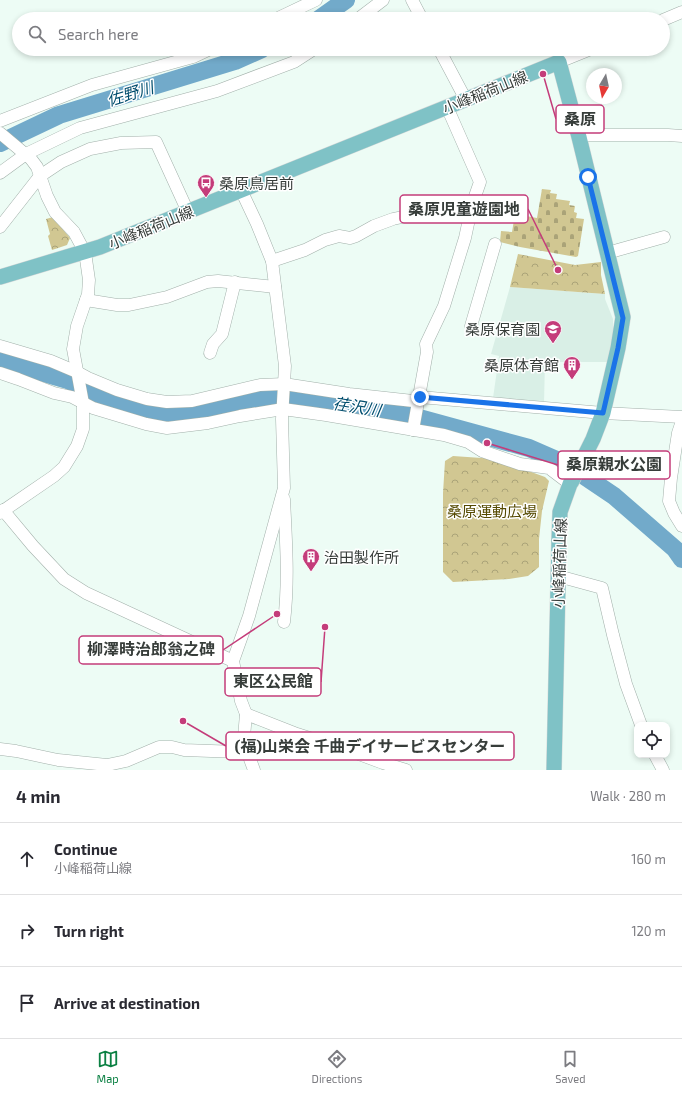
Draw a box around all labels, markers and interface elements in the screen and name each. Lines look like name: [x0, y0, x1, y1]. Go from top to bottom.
search box: [12, 12, 670, 56]
icon: search: [26, 23, 48, 45]
text: Search here: [58, 25, 139, 43]
street label: 小峰稲荷山線: [440, 67, 530, 117]
north arrow: [586, 68, 622, 104]
water label: 佐野川: [104, 76, 158, 109]
callout: 桑原: [556, 105, 604, 133]
text: 桑原: [564, 109, 596, 128]
route start: [579, 168, 597, 186]
bus stop icon: 桑原鳥居前: [196, 173, 216, 198]
place label: 桑原鳥居前: [219, 174, 294, 192]
callout: 桑原児童遊園地: [400, 195, 528, 223]
text: 桑原児童遊園地: [408, 199, 520, 218]
street label: 小峰稲荷山線: [106, 202, 196, 252]
school or university icon: 桑原保育園: [543, 319, 563, 344]
place label: 桑原保育園: [465, 320, 540, 338]
building icon: 桑原体育館: [562, 355, 582, 380]
place label: 桑原体育館: [484, 356, 559, 374]
route end: [411, 388, 429, 406]
water label: 荏沢川: [332, 393, 384, 419]
callout: 桑原親水公園: [558, 451, 670, 479]
text: 桑原親水公園: [566, 454, 662, 473]
park label: 桑原運動広場: [447, 502, 537, 520]
street label: 小峰稲荷山線: [548, 518, 570, 608]
building icon: 治田製作所: [301, 547, 321, 572]
place label: 治田製作所: [324, 548, 399, 566]
callout: 柳澤時治郎翁之碑: [79, 636, 223, 664]
text: 柳澤時治郎翁之碑: [87, 639, 215, 658]
callout: 東区公民館: [225, 668, 321, 696]
text: 東区公民館: [233, 671, 313, 690]
map controls: [634, 722, 670, 758]
button: locate: [634, 722, 670, 758]
callout: (福)山栄会 千曲デイサービスセンター: [226, 732, 514, 760]
text: (福)山栄会 千曲デイサービスセンター: [234, 736, 506, 755]
text: 4 min: [16, 786, 60, 806]
text: Walk · 280 m: [590, 788, 666, 804]
text: Continue: [54, 840, 117, 858]
icon: ahead: [16, 848, 38, 870]
text: 160 m: [631, 851, 666, 867]
text: 小峰稲荷山線: [54, 860, 132, 876]
icon: right: [16, 920, 38, 942]
text: Turn right: [54, 922, 124, 940]
text: 120 m: [631, 923, 666, 939]
icon: arrive: [16, 992, 38, 1014]
text: Arrive at destination: [54, 994, 200, 1012]
tab: Map: [97, 1048, 119, 1085]
tab: Directions: [312, 1048, 362, 1085]
tab: Saved: [555, 1048, 586, 1085]

